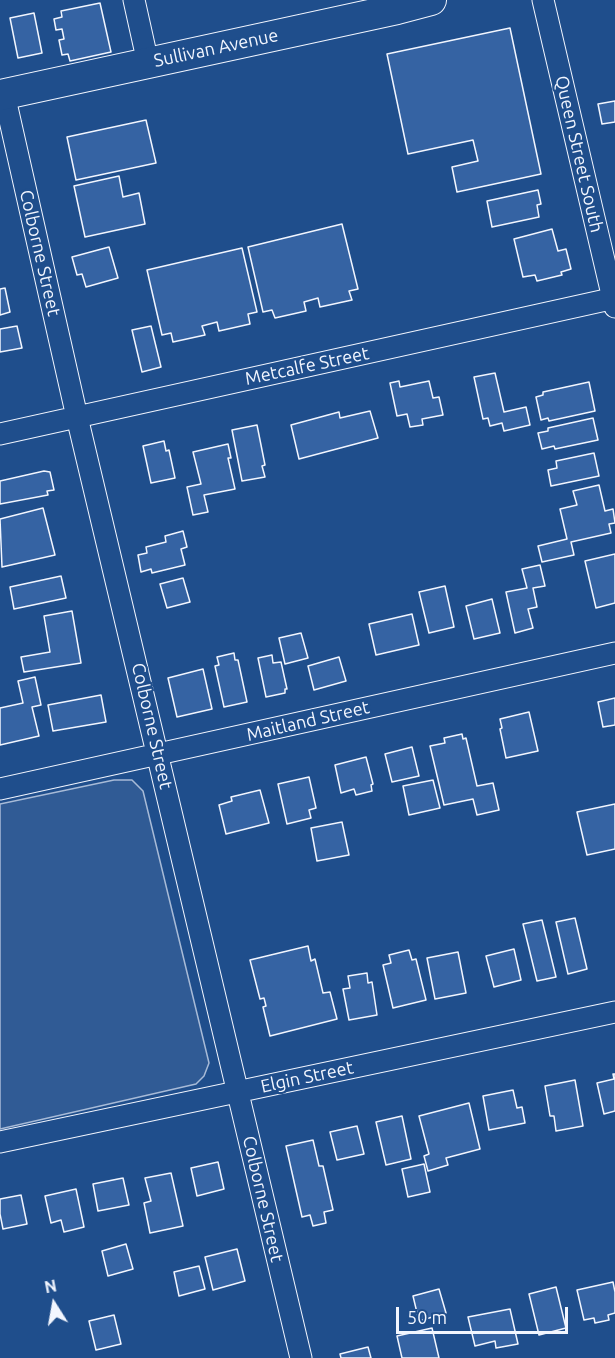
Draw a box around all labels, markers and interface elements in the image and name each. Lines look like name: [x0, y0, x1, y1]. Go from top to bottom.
street label: Sullivan Avenue: [152, 24, 280, 72]
street label: Queen Street South: [550, 73, 608, 235]
street label: Colborne Street: [15, 188, 65, 318]
street label: Metcalfe Street: [243, 342, 371, 390]
street label: Colborne Street: [127, 661, 177, 791]
street label: Maitland Street: [244, 696, 372, 746]
street label: Elgin Street: [259, 1057, 355, 1097]
street label: Colborne Street: [238, 1134, 288, 1264]
north arrow: [24, 1274, 84, 1334]
text: N: [43, 1276, 58, 1296]
scale bar: [399, 1295, 572, 1333]
text: 50 m: [407, 1307, 447, 1327]

